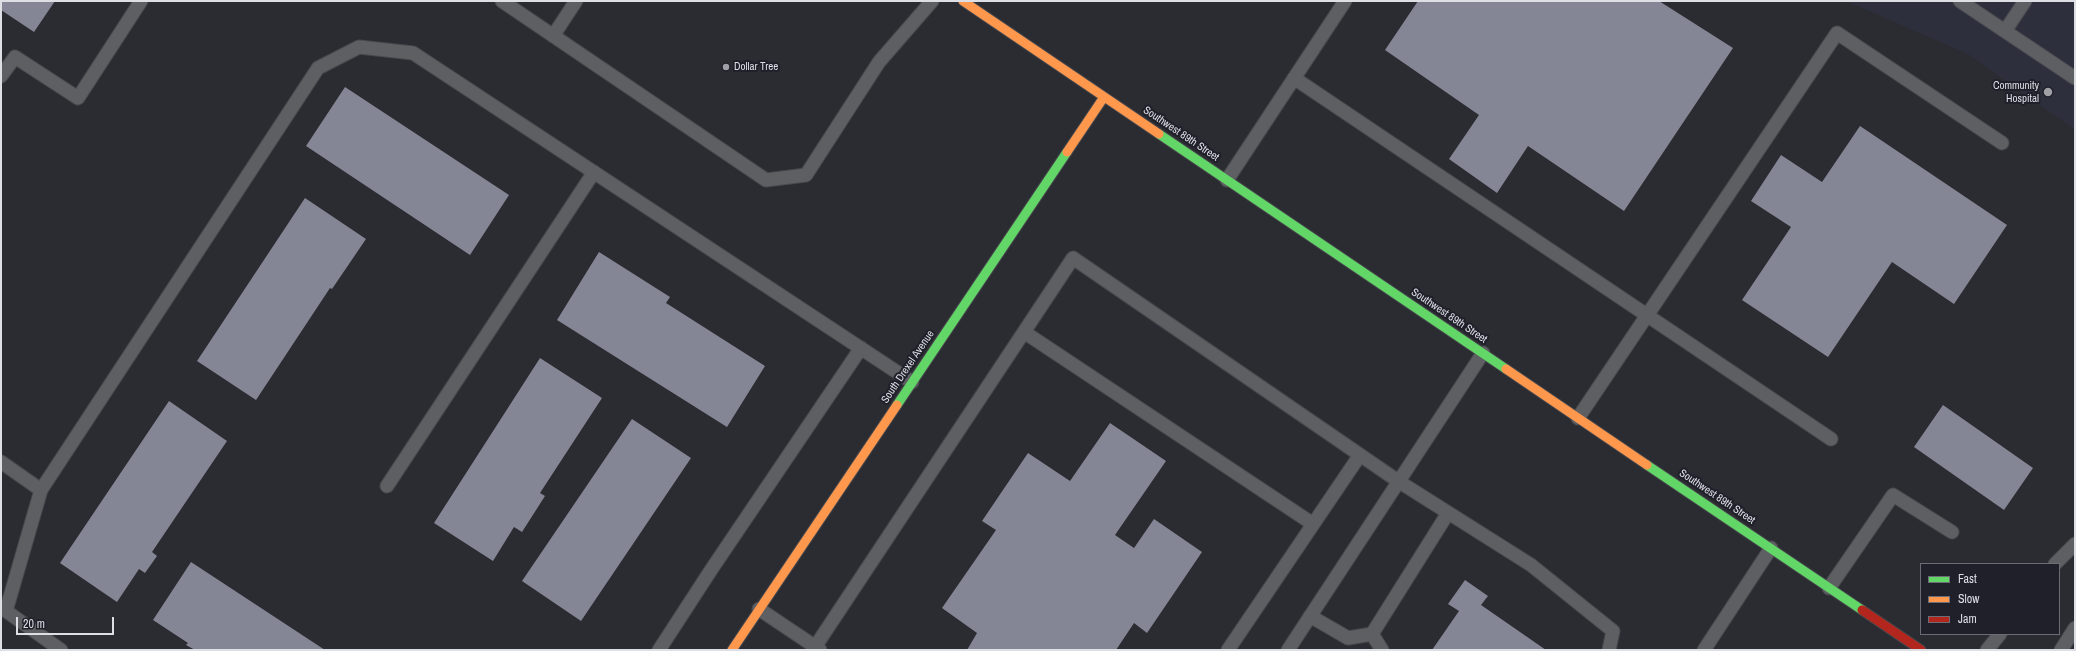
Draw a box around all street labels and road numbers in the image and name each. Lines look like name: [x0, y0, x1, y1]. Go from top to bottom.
street label: Southwest 89th Street: [1141, 104, 1221, 164]
street label: Southwest 89th Street: [1409, 286, 1489, 346]
street label: South Drexel Avenue: [879, 328, 937, 406]
street label: Southwest 89th Street: [1677, 467, 1757, 527]

